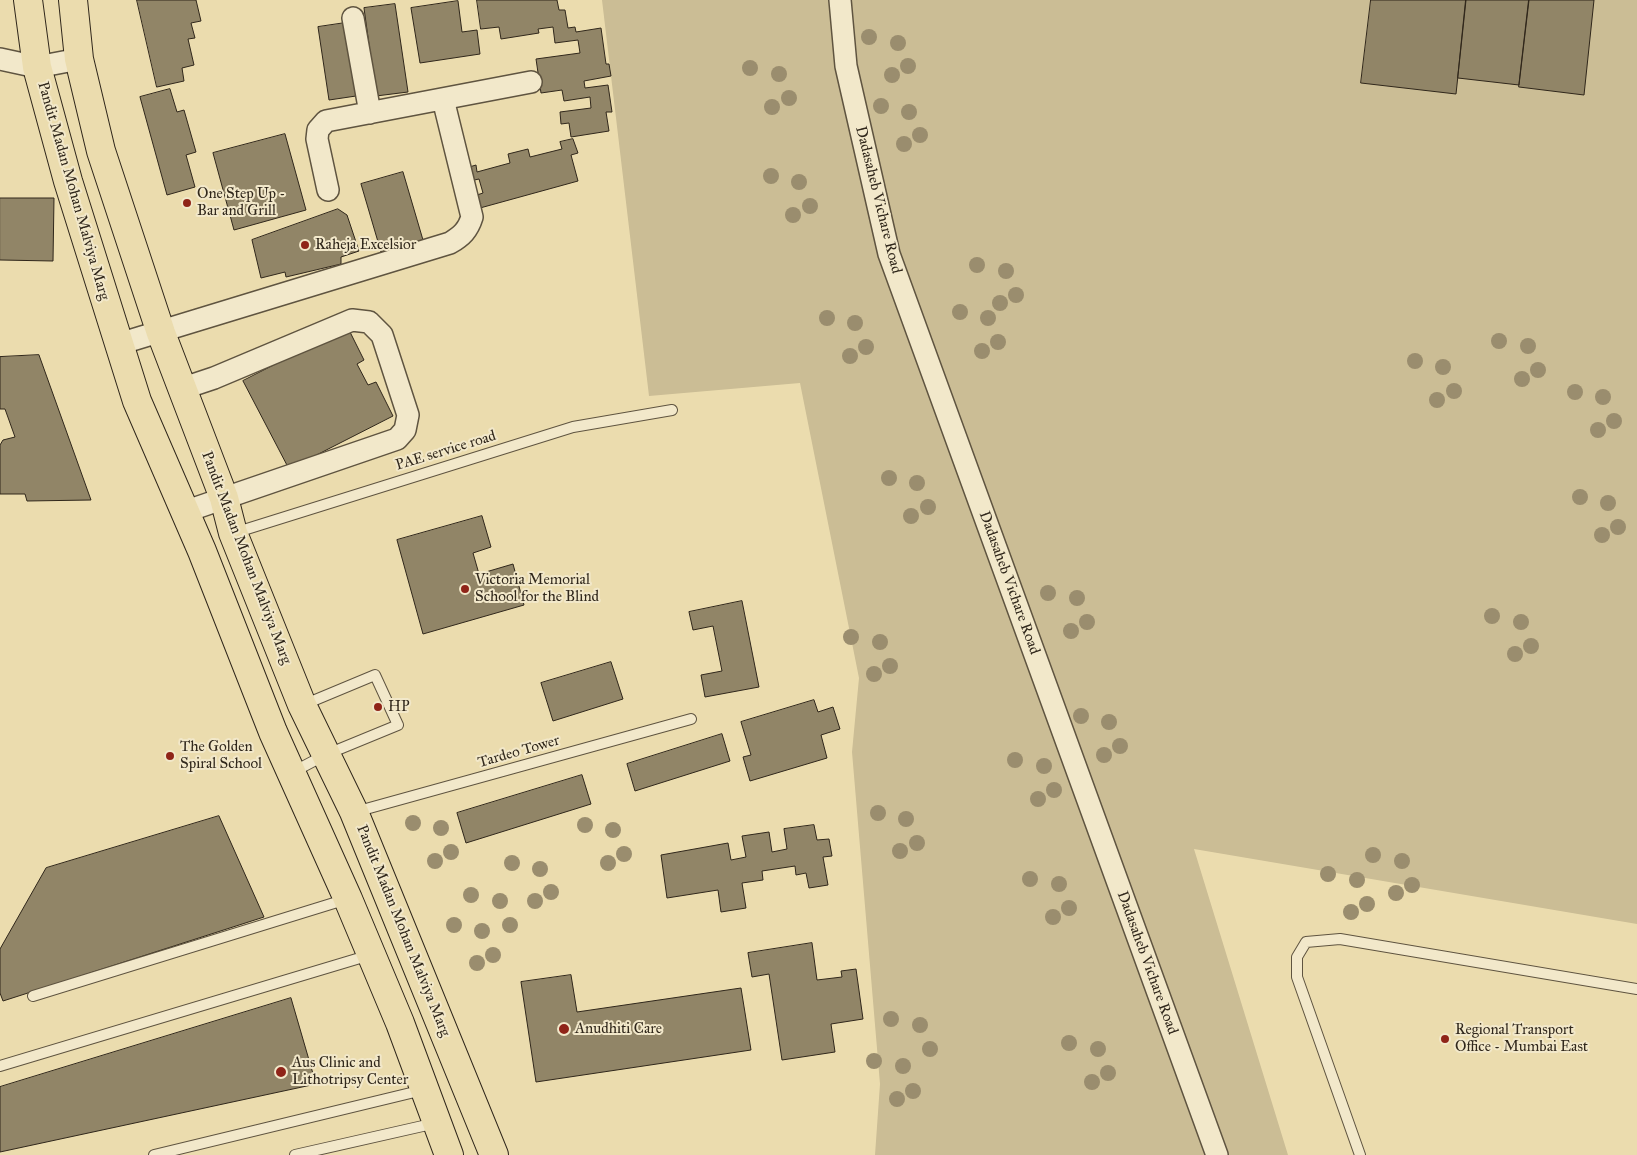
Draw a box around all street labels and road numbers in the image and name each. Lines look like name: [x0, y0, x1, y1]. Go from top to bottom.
street label: Pandit Madan Mohan Malviya Marg: [33, 80, 113, 302]
street label: Dadasaheb Vichare Road: [851, 124, 905, 276]
street label: PAE service road: [394, 427, 498, 475]
street label: Pandit Madan Mohan Malviya Marg: [197, 449, 295, 667]
street label: Dadasaheb Vichare Road: [975, 509, 1043, 657]
street label: Tardeo Tower: [476, 732, 562, 772]
street label: Pandit Madan Mohan Malviya Marg: [352, 823, 454, 1039]
street label: Dadasaheb Vichare Road: [1113, 889, 1181, 1037]

